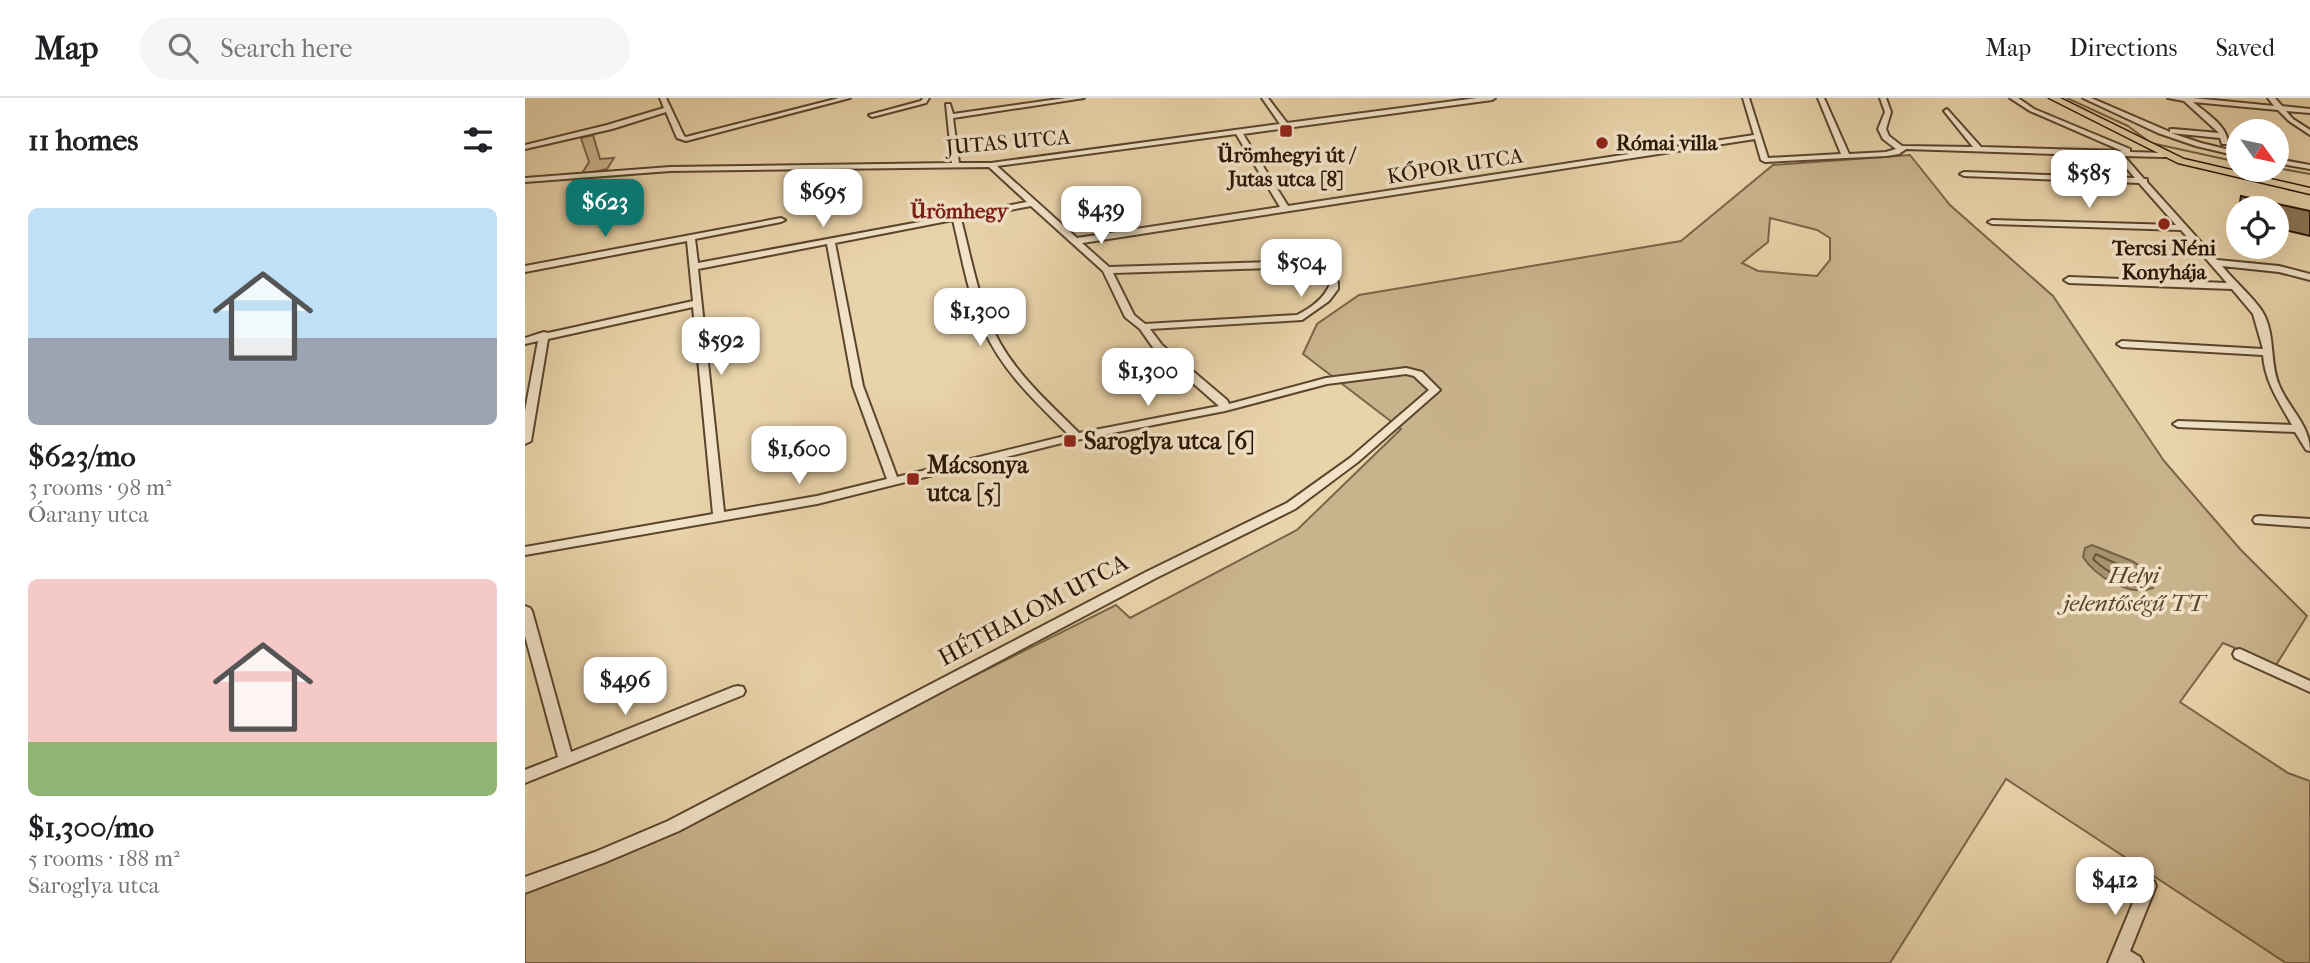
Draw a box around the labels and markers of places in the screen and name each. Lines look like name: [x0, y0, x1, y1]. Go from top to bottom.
marker: Ürömhegyi út / Jutas utca [8]: [1278, 123, 1294, 139]
place label: Római villa: [1616, 131, 1719, 155]
marker: Római villa: [1594, 135, 1610, 151]
place label: Ürömhegyi út / Jutas utca [8]: [1216, 142, 1358, 191]
pin: $585: [2048, 150, 2130, 210]
pin: $695: [782, 170, 864, 229]
pin: $623: [564, 180, 646, 239]
pin: $439: [1060, 186, 1142, 246]
marker: Tercsi Néni Konyhája: [2156, 216, 2172, 232]
place label: Tercsi Néni Konyhája: [2111, 236, 2217, 284]
pin: $504: [1260, 240, 1342, 299]
pin: $1,300: [923, 288, 1037, 348]
pin: $592: [680, 317, 762, 377]
pin: $1,300: [1091, 348, 1205, 408]
pin: $1,600: [742, 426, 856, 486]
place label: Saroglya utca [6]: [1084, 427, 1255, 455]
marker: Saroglya utca [6]: [1062, 433, 1078, 449]
place label: Mácsonya utca [5]: [926, 451, 1029, 507]
marker: Mácsonya utca [5]: [905, 471, 921, 487]
pin: $496: [584, 658, 666, 717]
pin: $412: [2074, 858, 2156, 917]

